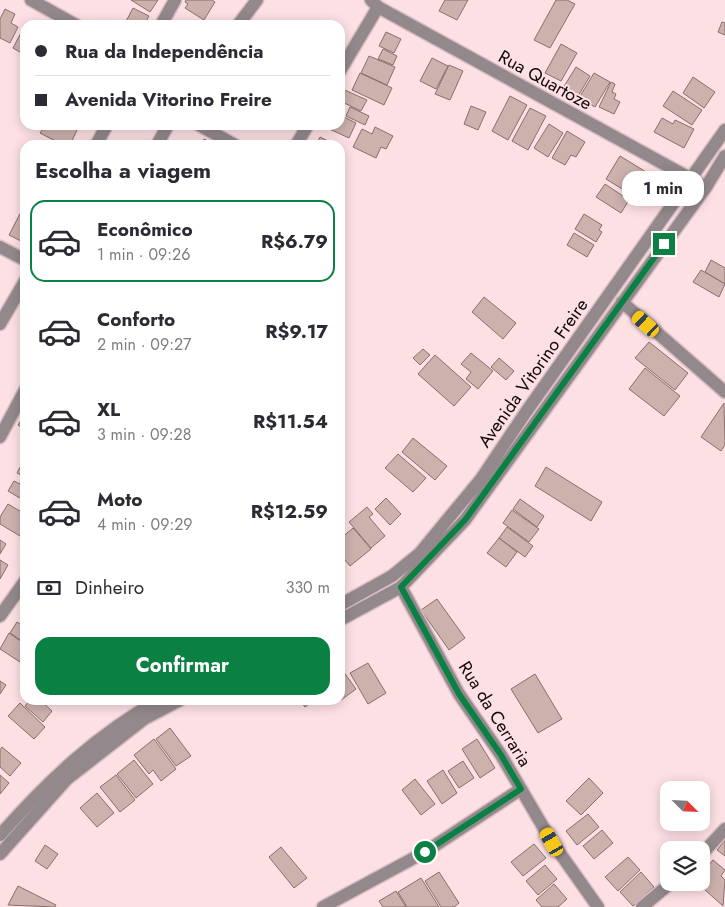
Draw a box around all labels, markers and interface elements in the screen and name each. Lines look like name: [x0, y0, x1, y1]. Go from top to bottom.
text: Rua da Independência: [65, 38, 263, 65]
street label: Rua Quartoze: [494, 44, 596, 116]
text: Avenida Vitorino Freire: [65, 86, 272, 113]
text: Escolha a viagem: [35, 154, 211, 186]
callout: 1 min: [623, 172, 705, 206]
text: 1 min: [643, 177, 683, 200]
text: Econômico: [97, 216, 193, 243]
icon: car: [37, 219, 82, 264]
text: R$6.79: [261, 228, 328, 255]
route end: [653, 233, 675, 255]
text: 1 min · 09:26: [97, 243, 190, 266]
street label: Avenida Vitorino Freire: [472, 293, 594, 453]
text: Conforto: [97, 306, 175, 333]
car: [629, 308, 662, 340]
icon: car: [37, 309, 82, 354]
text: R$9.17: [265, 318, 328, 345]
text: 2 min · 09:27: [97, 333, 191, 356]
text: XL: [97, 396, 120, 423]
icon: car: [37, 399, 82, 444]
text: R$11.54: [253, 408, 328, 435]
text: 3 min · 09:28: [97, 423, 191, 446]
text: Moto: [97, 486, 142, 513]
icon: car: [37, 489, 82, 534]
text: R$12.59: [251, 498, 328, 525]
text: 4 min · 09:29: [97, 513, 193, 536]
icon: cash: [35, 574, 63, 602]
text: Dinheiro: [75, 574, 144, 601]
text: 330 m: [286, 576, 330, 599]
button: Confirmar: [35, 637, 330, 695]
street label: Rua da Cerraria: [452, 656, 538, 772]
north arrow: [660, 781, 710, 831]
map controls: [660, 781, 710, 891]
car: [538, 825, 565, 859]
route start: [414, 841, 436, 863]
button: layers: [660, 841, 710, 891]

